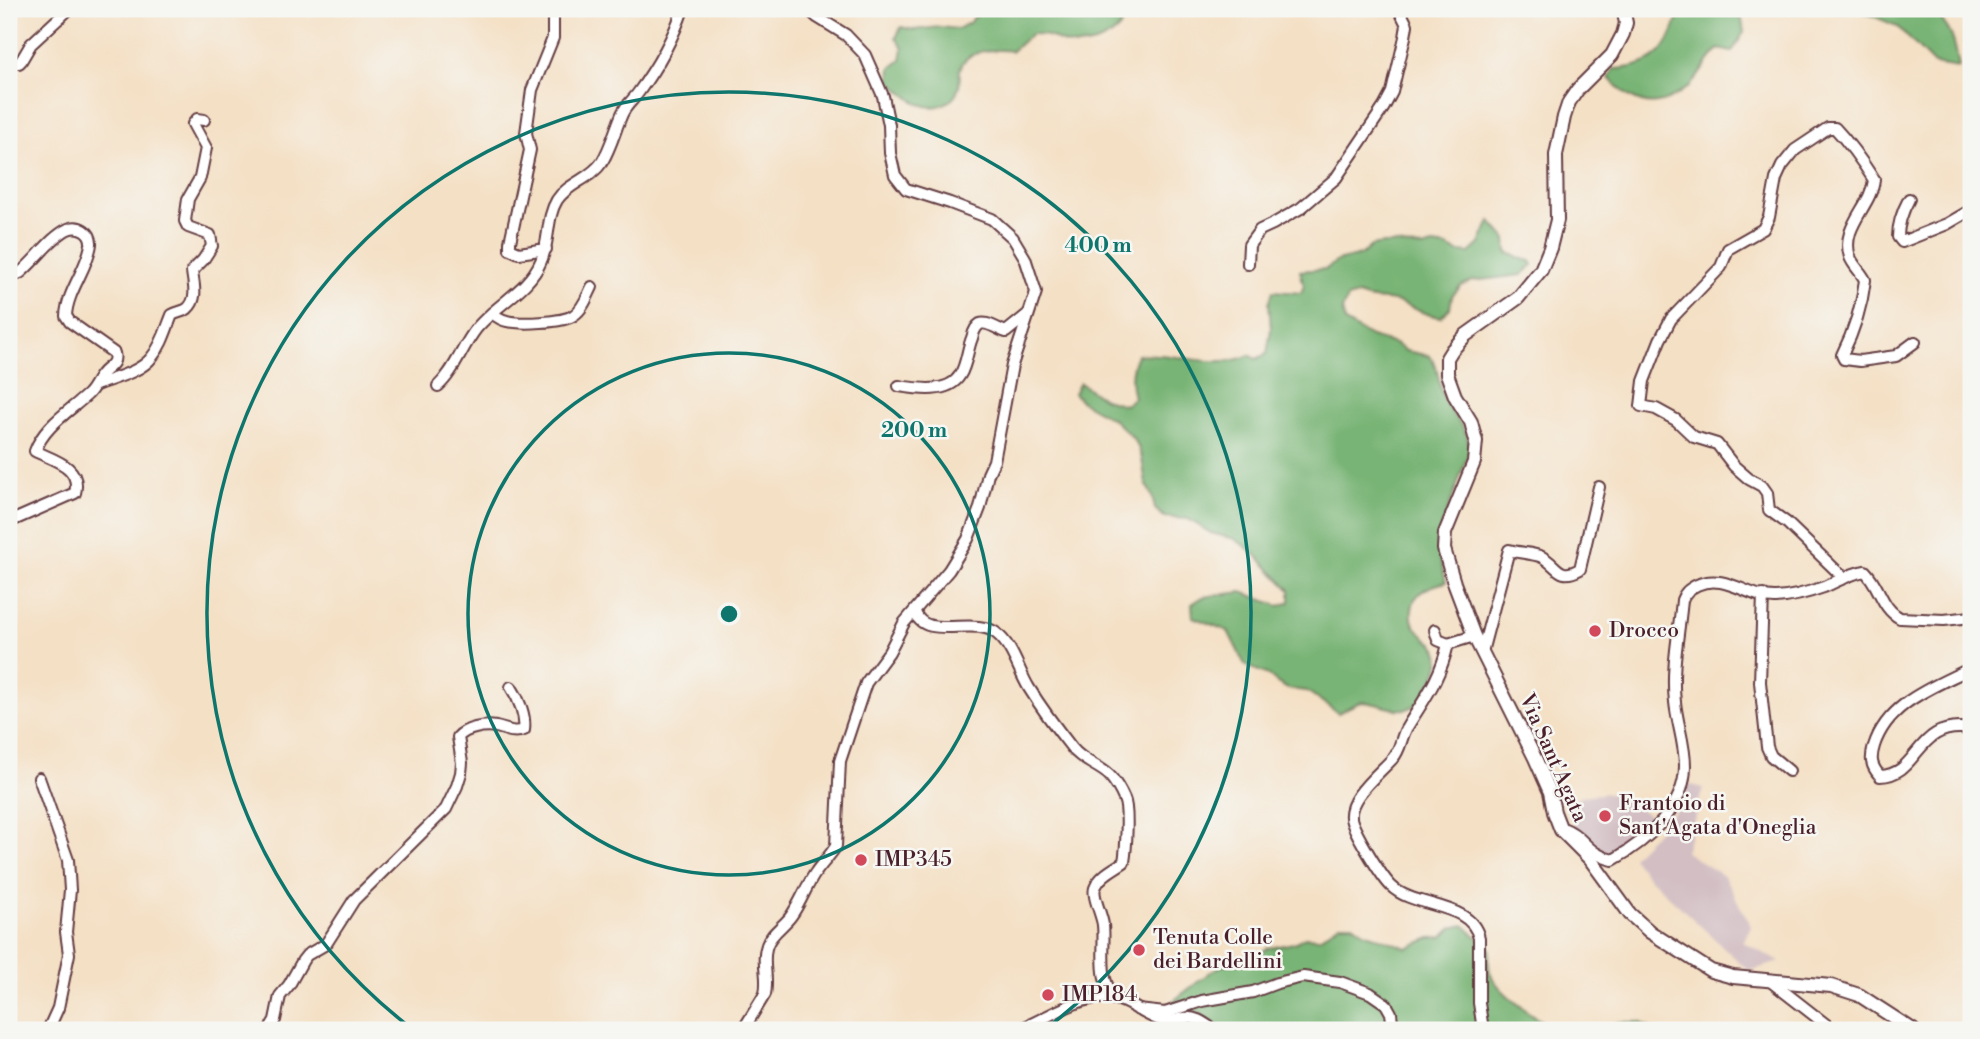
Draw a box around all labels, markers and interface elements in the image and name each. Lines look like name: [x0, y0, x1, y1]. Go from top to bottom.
text: 400 m: [1064, 233, 1132, 259]
text: 200 m: [881, 418, 947, 444]
centre of rings: [717, 602, 741, 626]
place label: Drocco: [1609, 618, 1679, 644]
marker: Drocco: [1587, 623, 1603, 639]
street label: Via Sant'Agata: [1513, 689, 1593, 827]
place label: Frantoio di Sant'Agata d'Oneglia: [1619, 791, 1817, 841]
marker: Frantoio di Sant'Agata d'Oneglia: [1597, 808, 1613, 824]
place label: IMP345: [875, 847, 952, 873]
marker: IMP345: [853, 852, 869, 868]
place label: Tenuta Colle dei Bardellini: [1153, 925, 1282, 975]
marker: Tenuta Colle dei Bardellini: [1131, 942, 1147, 958]
place label: IMP184: [1062, 982, 1137, 1008]
marker: IMP184: [1040, 987, 1056, 1003]

